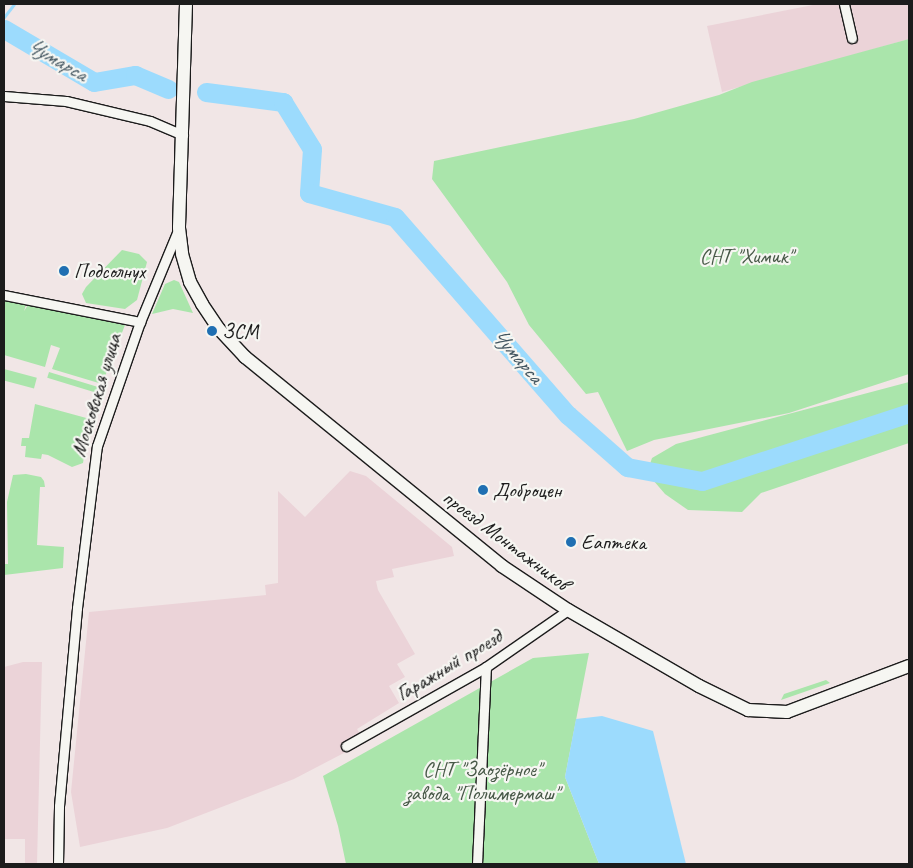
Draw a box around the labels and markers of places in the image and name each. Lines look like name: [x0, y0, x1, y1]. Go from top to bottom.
place label: Подсолнух: [74, 258, 145, 284]
marker: Подсолнух: [58, 265, 70, 277]
place label: ЗСМ: [222, 318, 259, 344]
marker: ЗСМ: [206, 325, 218, 337]
place label: Доброцен: [493, 477, 561, 503]
marker: Доброцен: [477, 484, 489, 496]
place label: Еаптека: [581, 529, 646, 555]
marker: Еаптека: [565, 536, 577, 548]

